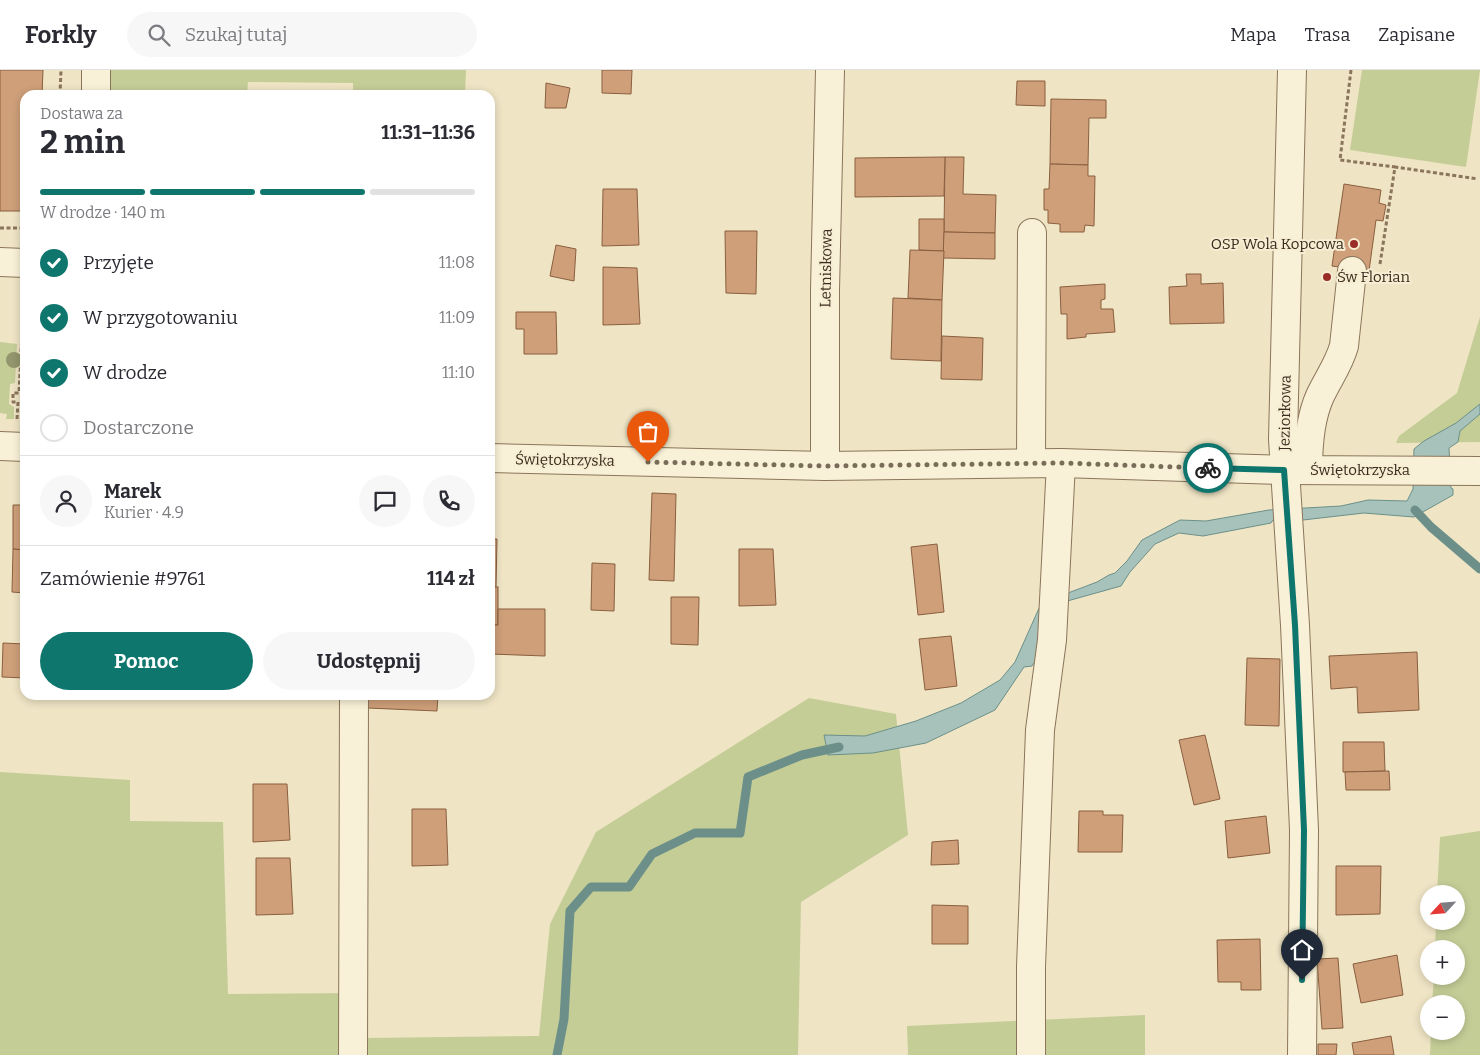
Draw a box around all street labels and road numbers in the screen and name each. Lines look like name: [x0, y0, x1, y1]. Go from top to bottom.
street label: Letniskowa: [816, 228, 836, 308]
street label: Jeziorkowa: [1275, 375, 1295, 452]
street label: Świętokrzyska: [515, 450, 615, 470]
street label: Świętokrzyska: [1310, 461, 1410, 479]

